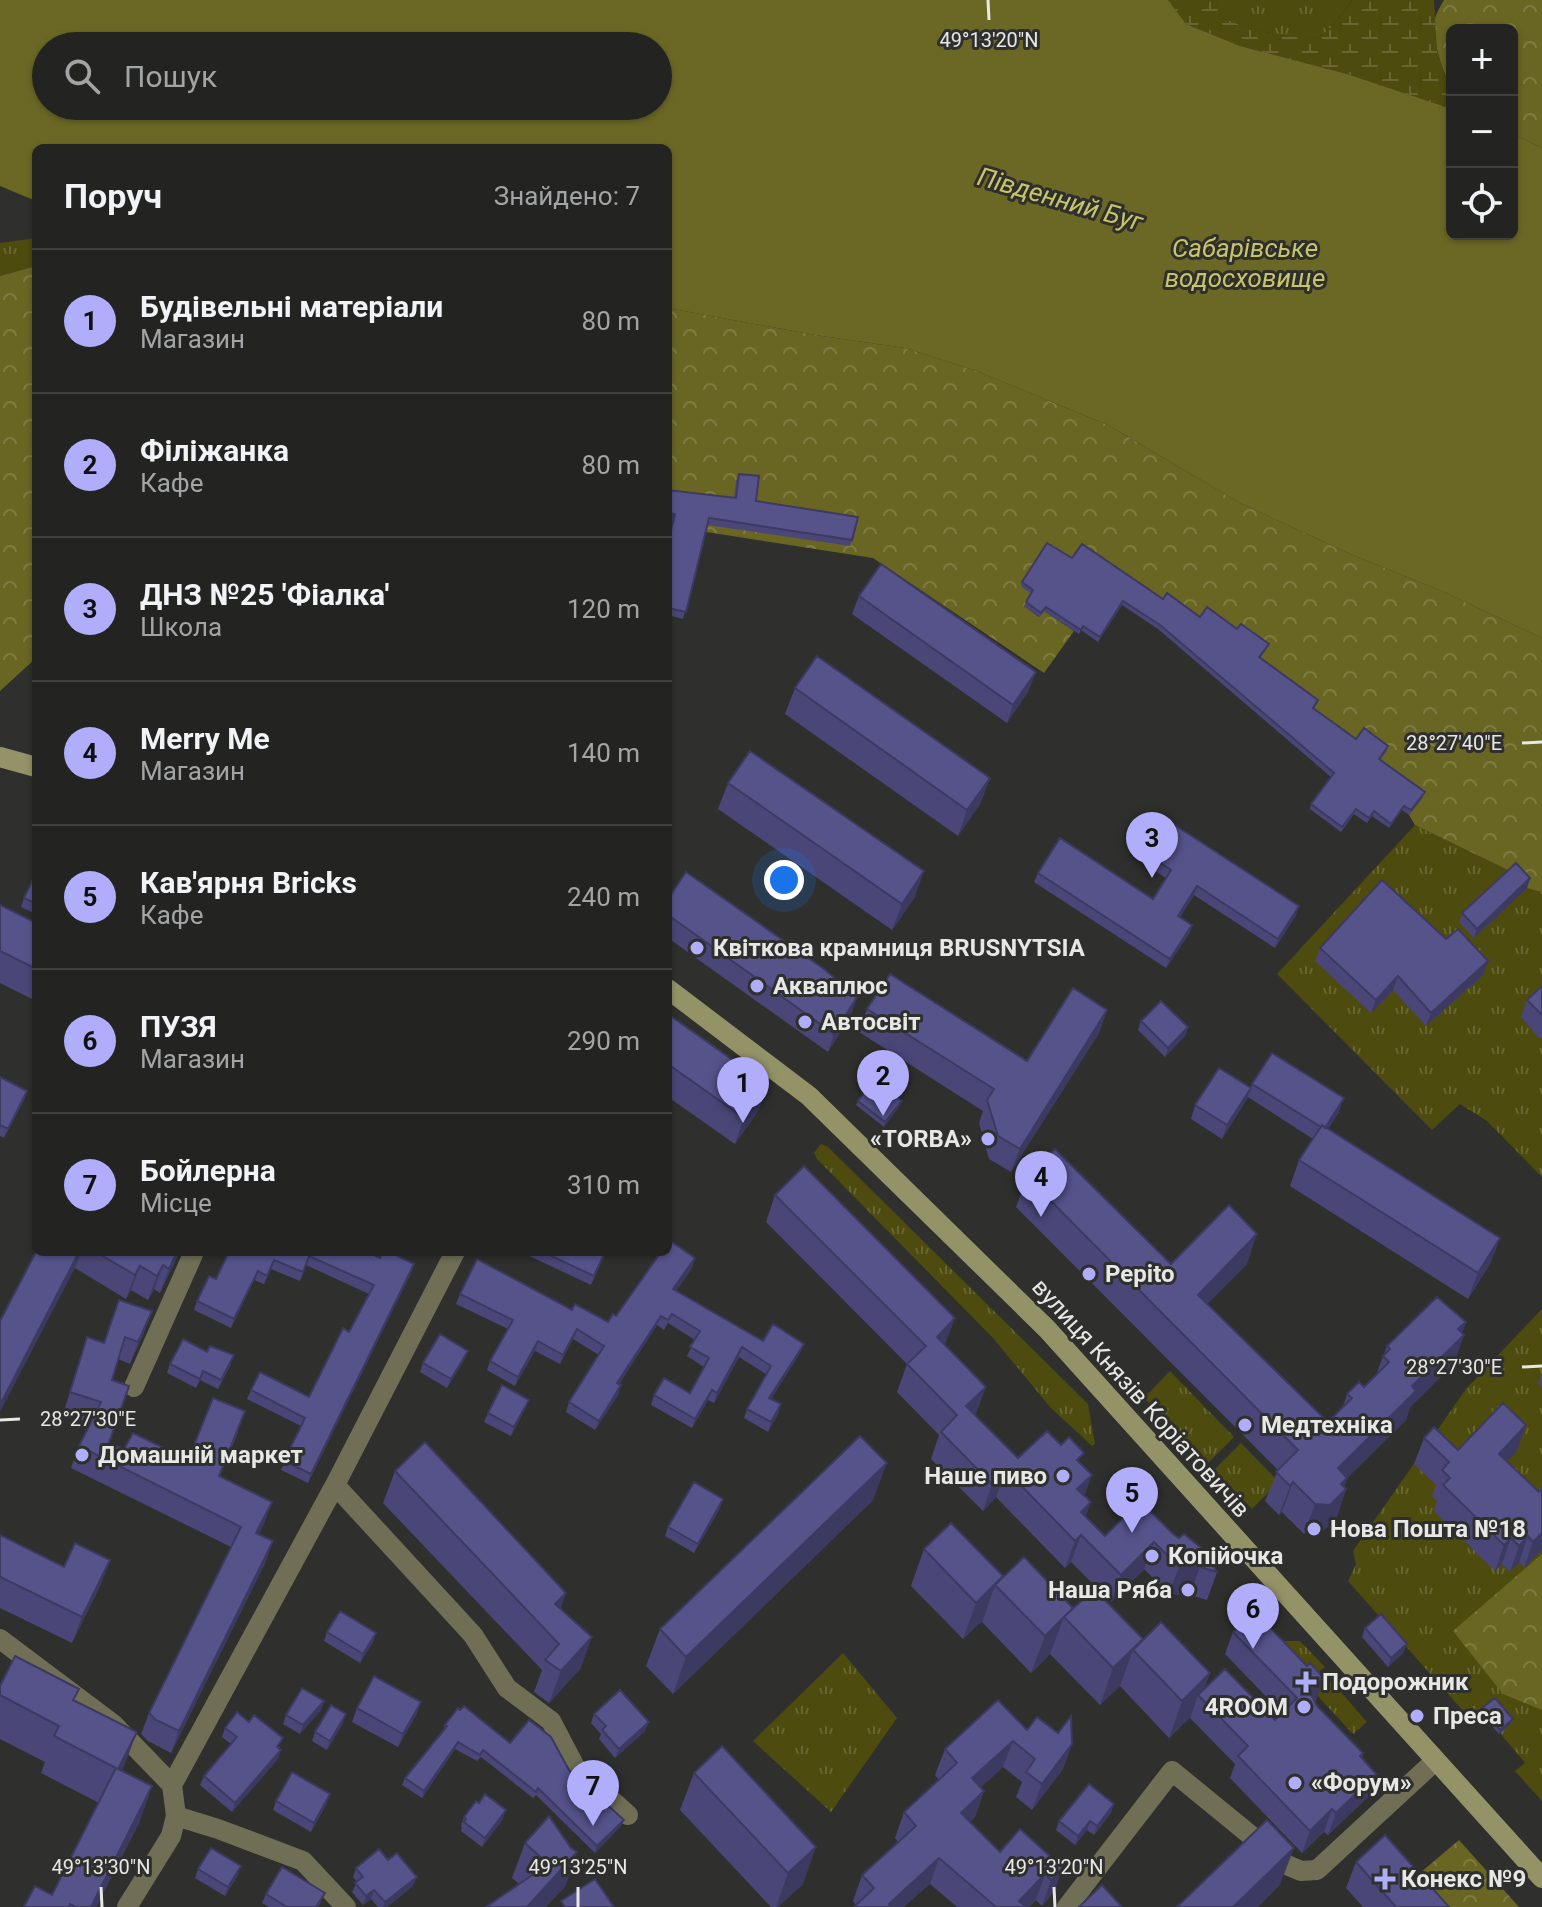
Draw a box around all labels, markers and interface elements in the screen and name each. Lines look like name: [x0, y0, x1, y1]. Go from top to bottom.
map controls: [1446, 24, 1518, 240]
button: +: [1446, 24, 1518, 96]
text: 49°13'20"N: [939, 28, 1039, 52]
search box: [32, 32, 672, 120]
icon: search: [60, 54, 104, 98]
text: Пошук: [124, 59, 217, 94]
button: −: [1446, 96, 1518, 168]
water label: Південний Буг: [974, 161, 1147, 237]
button: locate: [1446, 168, 1518, 240]
text: Поруч: [64, 176, 162, 216]
text: Знайдено: 7: [494, 181, 640, 211]
water label: Сабарівське водосховище: [1165, 233, 1325, 293]
text: Будівельні матеріали: [140, 289, 443, 324]
text: 1: [83, 306, 97, 336]
text: 80 m: [582, 306, 640, 336]
text: Магазин: [140, 324, 245, 354]
text: Філіжанка: [140, 433, 289, 468]
text: 2: [83, 450, 97, 480]
text: 80 m: [582, 450, 640, 480]
text: Кафе: [140, 468, 204, 498]
text: ДНЗ №25 'Фіалка': [140, 577, 389, 612]
text: 3: [83, 594, 97, 624]
text: 120 m: [567, 594, 640, 624]
text: Школа: [140, 612, 222, 642]
text: Merry Me: [140, 721, 270, 756]
text: 28°27'40"E: [1406, 731, 1502, 755]
text: 4: [83, 738, 97, 768]
text: 140 m: [567, 738, 640, 768]
text: Магазин: [140, 756, 245, 786]
pin: 3: [1126, 812, 1178, 878]
your location: [764, 860, 804, 900]
text: Кав'ярня Bricks: [140, 865, 357, 900]
text: 5: [83, 882, 97, 912]
text: 240 m: [567, 882, 640, 912]
text: Кафе: [140, 900, 204, 930]
place label: Квіткова крамниця BRUSNYTSIA: [713, 934, 1086, 962]
marker: Квіткова крамниця BRUSNYTSIA: [688, 939, 706, 957]
place label: Акваплюс: [773, 972, 888, 1000]
marker: Акваплюс: [748, 977, 766, 995]
place label: Автосвіт: [821, 1008, 921, 1036]
text: ПУЗЯ: [140, 1009, 216, 1044]
marker: Автосвіт: [796, 1013, 814, 1031]
text: 6: [83, 1026, 97, 1056]
text: 290 m: [567, 1026, 640, 1056]
text: Магазин: [140, 1044, 245, 1074]
pin: 2: [857, 1050, 909, 1116]
pin: 1: [717, 1057, 769, 1123]
place label: «TORBA»: [870, 1125, 972, 1153]
marker: «TORBA»: [979, 1130, 997, 1148]
pin: 4: [1015, 1151, 1067, 1217]
text: Бойлерна: [140, 1153, 276, 1188]
text: 7: [83, 1170, 97, 1200]
text: 310 m: [567, 1170, 640, 1200]
text: Місце: [140, 1188, 212, 1218]
place label: Pepito: [1105, 1260, 1174, 1288]
marker: Pepito: [1080, 1265, 1098, 1283]
street label: вулиця Князів Коріатовичів: [1026, 1273, 1256, 1523]
text: 28°27'30"E: [1406, 1355, 1502, 1379]
text: 28°27'30"E: [40, 1407, 136, 1431]
place label: Медтехніка: [1261, 1411, 1393, 1439]
marker: Медтехніка: [1236, 1416, 1254, 1434]
place label: Домашній маркет: [98, 1441, 303, 1469]
marker: Домашній маркет: [73, 1446, 91, 1464]
place label: Наше пиво: [924, 1462, 1047, 1490]
marker: Наше пиво: [1054, 1467, 1072, 1485]
pin: 5: [1106, 1467, 1158, 1533]
place label: Нова Пошта №18: [1330, 1515, 1526, 1543]
marker: Нова Пошта №18: [1305, 1520, 1323, 1538]
place label: Копійочка: [1168, 1542, 1284, 1570]
marker: Копійочка: [1143, 1547, 1161, 1565]
place label: Наша Ряба: [1048, 1576, 1172, 1604]
marker: Наша Ряба: [1179, 1581, 1197, 1599]
pin: 6: [1227, 1583, 1279, 1649]
place label: Подорожник: [1322, 1668, 1469, 1696]
marker: Подорожник: [1297, 1673, 1315, 1691]
place label: 4ROOM: [1205, 1693, 1288, 1721]
marker: 4ROOM: [1295, 1698, 1313, 1716]
place label: Преса: [1433, 1702, 1502, 1730]
marker: Преса: [1408, 1707, 1426, 1725]
pin: 7: [567, 1760, 619, 1826]
place label: «Форум»: [1311, 1769, 1412, 1797]
marker: «Форум»: [1286, 1774, 1304, 1792]
text: 49°13'30"N: [51, 1855, 151, 1879]
text: 49°13'25"N: [528, 1855, 628, 1879]
text: 49°13'20"N: [1004, 1855, 1104, 1879]
place label: Конекс №9: [1401, 1865, 1526, 1893]
marker: Конекс №9: [1376, 1870, 1394, 1888]

